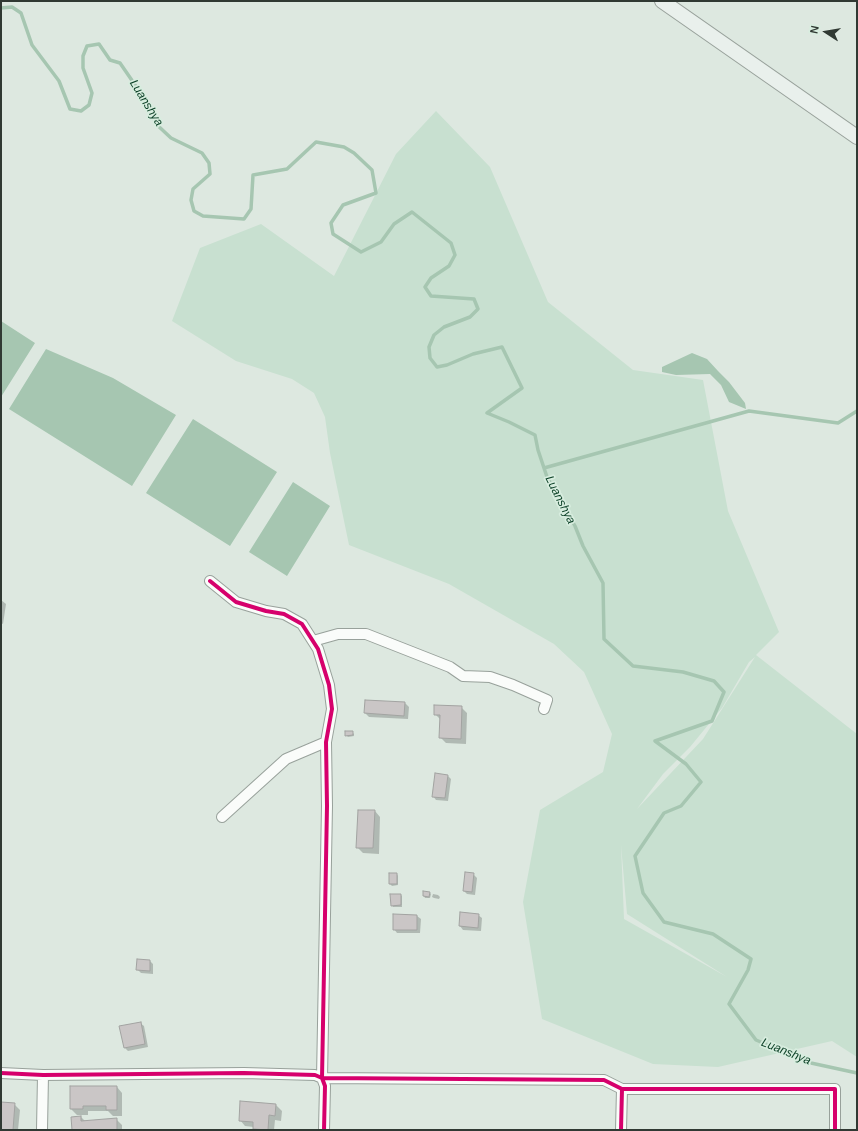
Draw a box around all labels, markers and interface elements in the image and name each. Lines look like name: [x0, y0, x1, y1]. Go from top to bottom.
north arrow: [806, 12, 846, 52]
text: N: [808, 24, 821, 35]
water label: Luanshya: [126, 77, 166, 129]
water label: Luanshya: [542, 474, 578, 526]
water label: Luanshya: [759, 1036, 813, 1068]

